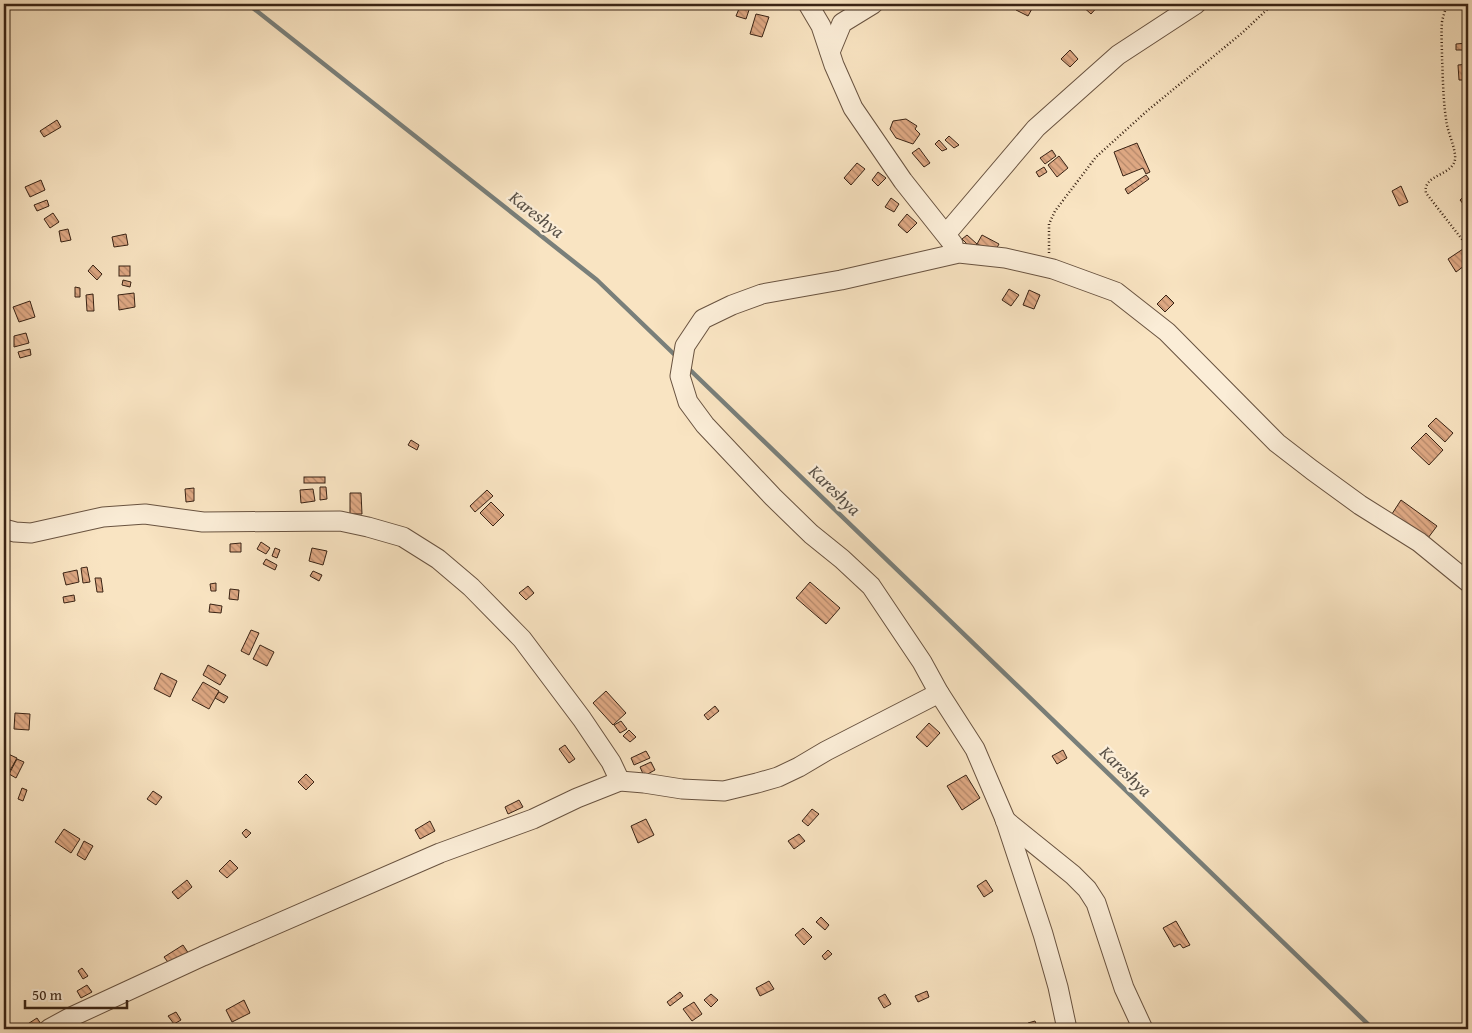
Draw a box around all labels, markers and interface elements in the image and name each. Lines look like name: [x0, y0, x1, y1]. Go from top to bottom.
water label: Kareshya: [503, 183, 571, 245]
water label: Kareshya: [802, 457, 868, 522]
water label: Kareshya: [1093, 738, 1159, 803]
scale bar: [25, 978, 128, 1010]
text: 50 m: [32, 984, 63, 1005]

